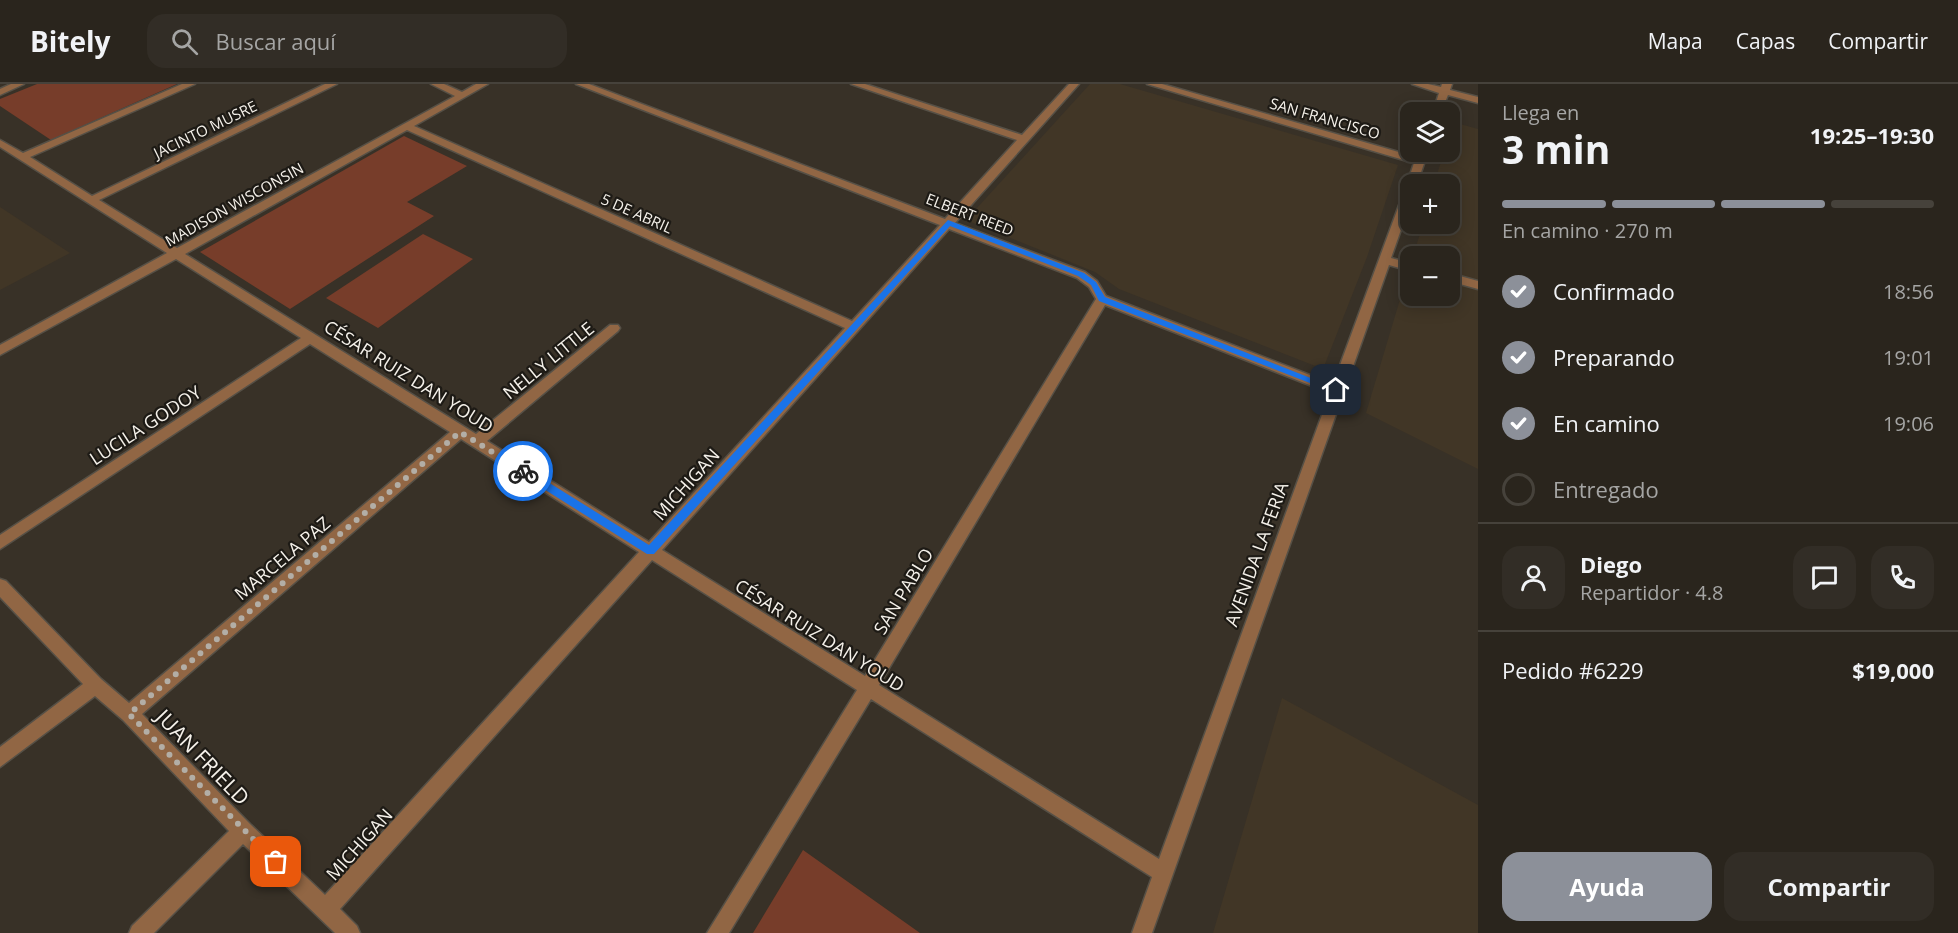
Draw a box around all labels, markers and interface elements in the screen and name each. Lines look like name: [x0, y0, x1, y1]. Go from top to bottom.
search box: [147, 14, 567, 68]
text: Bitely: [30, 22, 111, 60]
icon: search: [168, 25, 201, 58]
text: Buscar aquí: [216, 26, 336, 56]
text: Mapa: [1648, 27, 1703, 55]
text: Capas: [1736, 27, 1795, 55]
text: Compartir: [1828, 27, 1928, 55]
street label: SAN FRANCISCO: [1268, 93, 1382, 143]
street label: JACINTO MUSRE: [148, 95, 260, 164]
text: Llega en: [1502, 99, 1579, 126]
map controls: [1400, 102, 1460, 306]
button: layers: [1400, 102, 1460, 162]
text: 19:25–19:30: [1810, 120, 1934, 150]
text: 3 min: [1502, 122, 1610, 175]
street label: MADISON WISCONSIN: [161, 158, 307, 250]
button: +: [1400, 174, 1460, 234]
street label: 5 DE ABRIL: [598, 188, 676, 238]
street label: ELBERT REED: [923, 188, 1017, 240]
text: En camino · 270 m: [1502, 217, 1673, 244]
button: −: [1400, 246, 1460, 306]
icon: check: [1502, 275, 1535, 308]
text: Confirmado: [1553, 276, 1675, 306]
text: 18:56: [1883, 278, 1934, 305]
street label: CÉSAR RUIZ DAN YOUD: [320, 314, 498, 438]
street label: NELLY LITTLE: [497, 316, 599, 404]
icon: check: [1502, 341, 1535, 374]
text: Preparando: [1553, 342, 1675, 372]
text: 19:01: [1883, 344, 1934, 371]
pin: [1310, 364, 1361, 415]
icon: home: [1319, 373, 1352, 406]
street label: LUCILA GODOY: [85, 379, 206, 470]
icon: check: [1502, 407, 1535, 440]
text: En camino: [1553, 408, 1660, 438]
text: 19:06: [1883, 410, 1934, 437]
courier: [493, 441, 553, 501]
street label: MICHIGAN: [647, 443, 725, 525]
icon: bike: [507, 455, 540, 488]
text: Entregado: [1553, 474, 1659, 504]
street label: AVENIDA LA FERIA: [1219, 478, 1293, 630]
street label: MARCELA PAZ: [229, 511, 335, 605]
street label: SAN PABLO: [868, 543, 938, 639]
button: person: [1502, 546, 1565, 609]
button: chat: [1793, 546, 1856, 609]
button: phone: [1871, 546, 1934, 609]
text: Diego: [1580, 549, 1642, 579]
street label: CÉSAR RUIZ DAN YOUD: [731, 573, 909, 697]
text: Repartidor · 4.8: [1580, 579, 1724, 606]
text: Pedido #6229: [1502, 655, 1644, 685]
text: $19,000: [1852, 655, 1934, 685]
street label: JUAN FRIELD: [149, 702, 256, 811]
street label: MICHIGAN: [320, 803, 398, 885]
pin: [250, 836, 301, 887]
icon: bag: [259, 845, 292, 878]
button: Ayuda: [1502, 852, 1712, 921]
button: Compartir: [1724, 852, 1934, 921]

